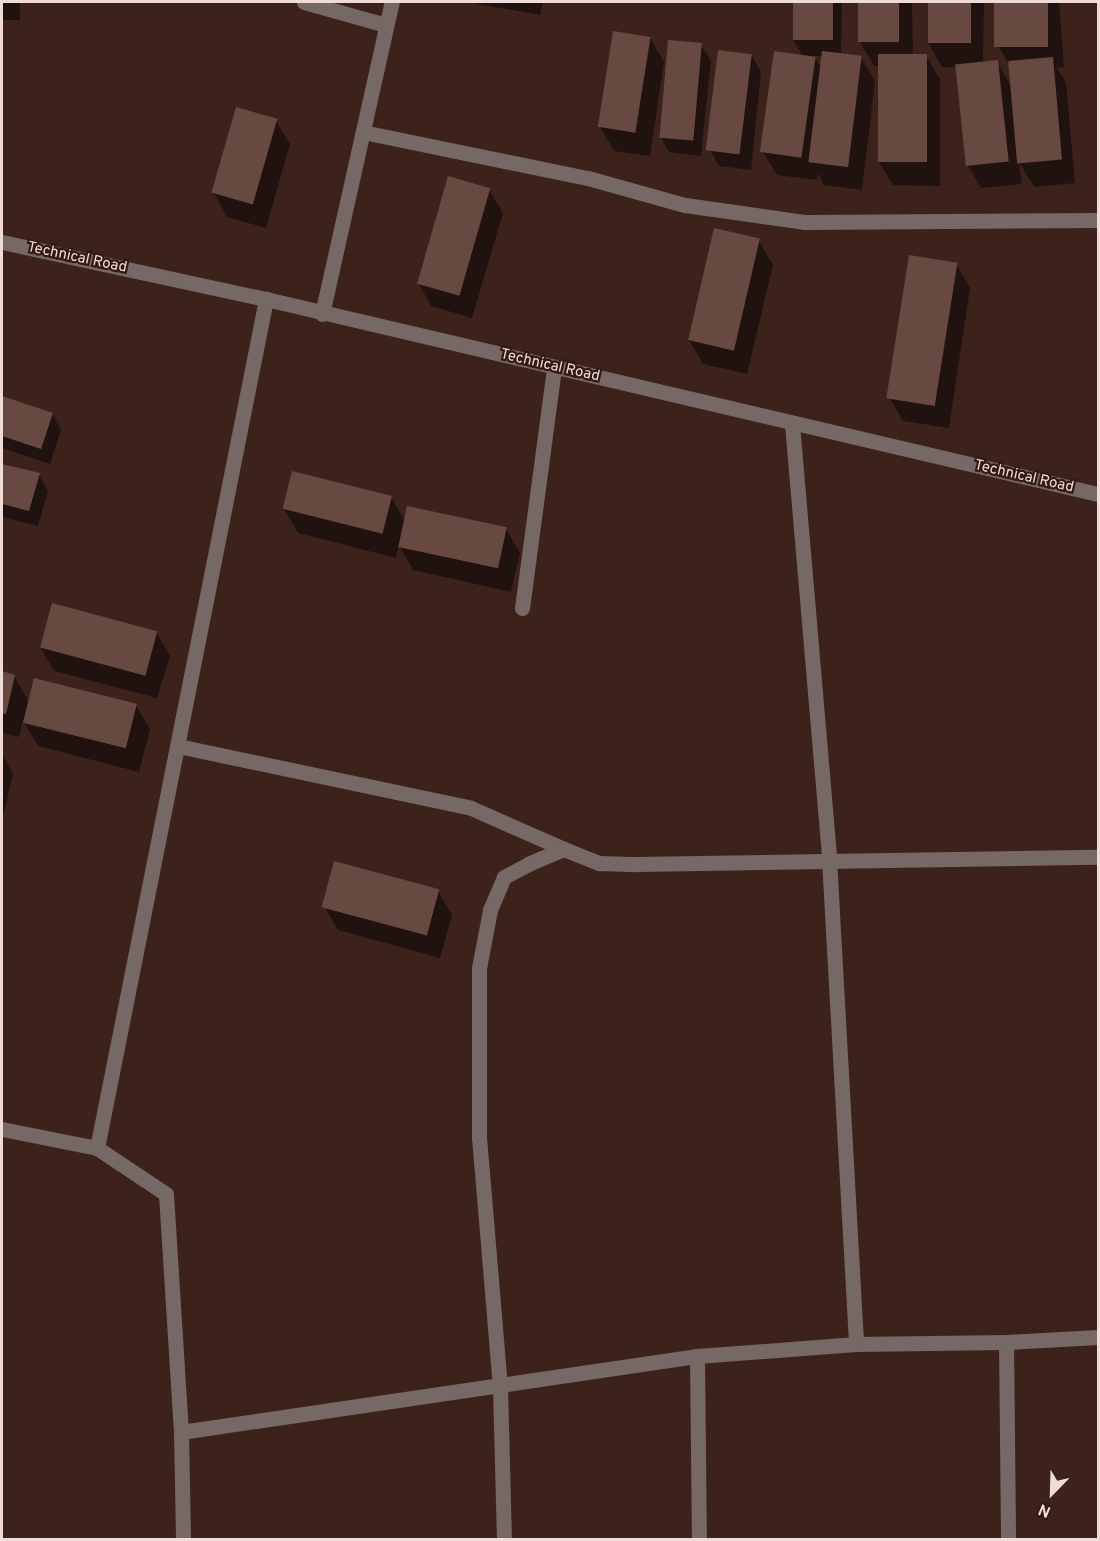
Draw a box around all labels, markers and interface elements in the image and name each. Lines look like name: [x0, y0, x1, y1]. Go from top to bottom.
street label: Technical Road: [25, 239, 129, 277]
street label: Technical Road: [499, 346, 601, 386]
street label: Technical Road: [973, 457, 1075, 497]
north arrow: [1022, 1463, 1082, 1523]
text: N: [1036, 1498, 1054, 1521]

